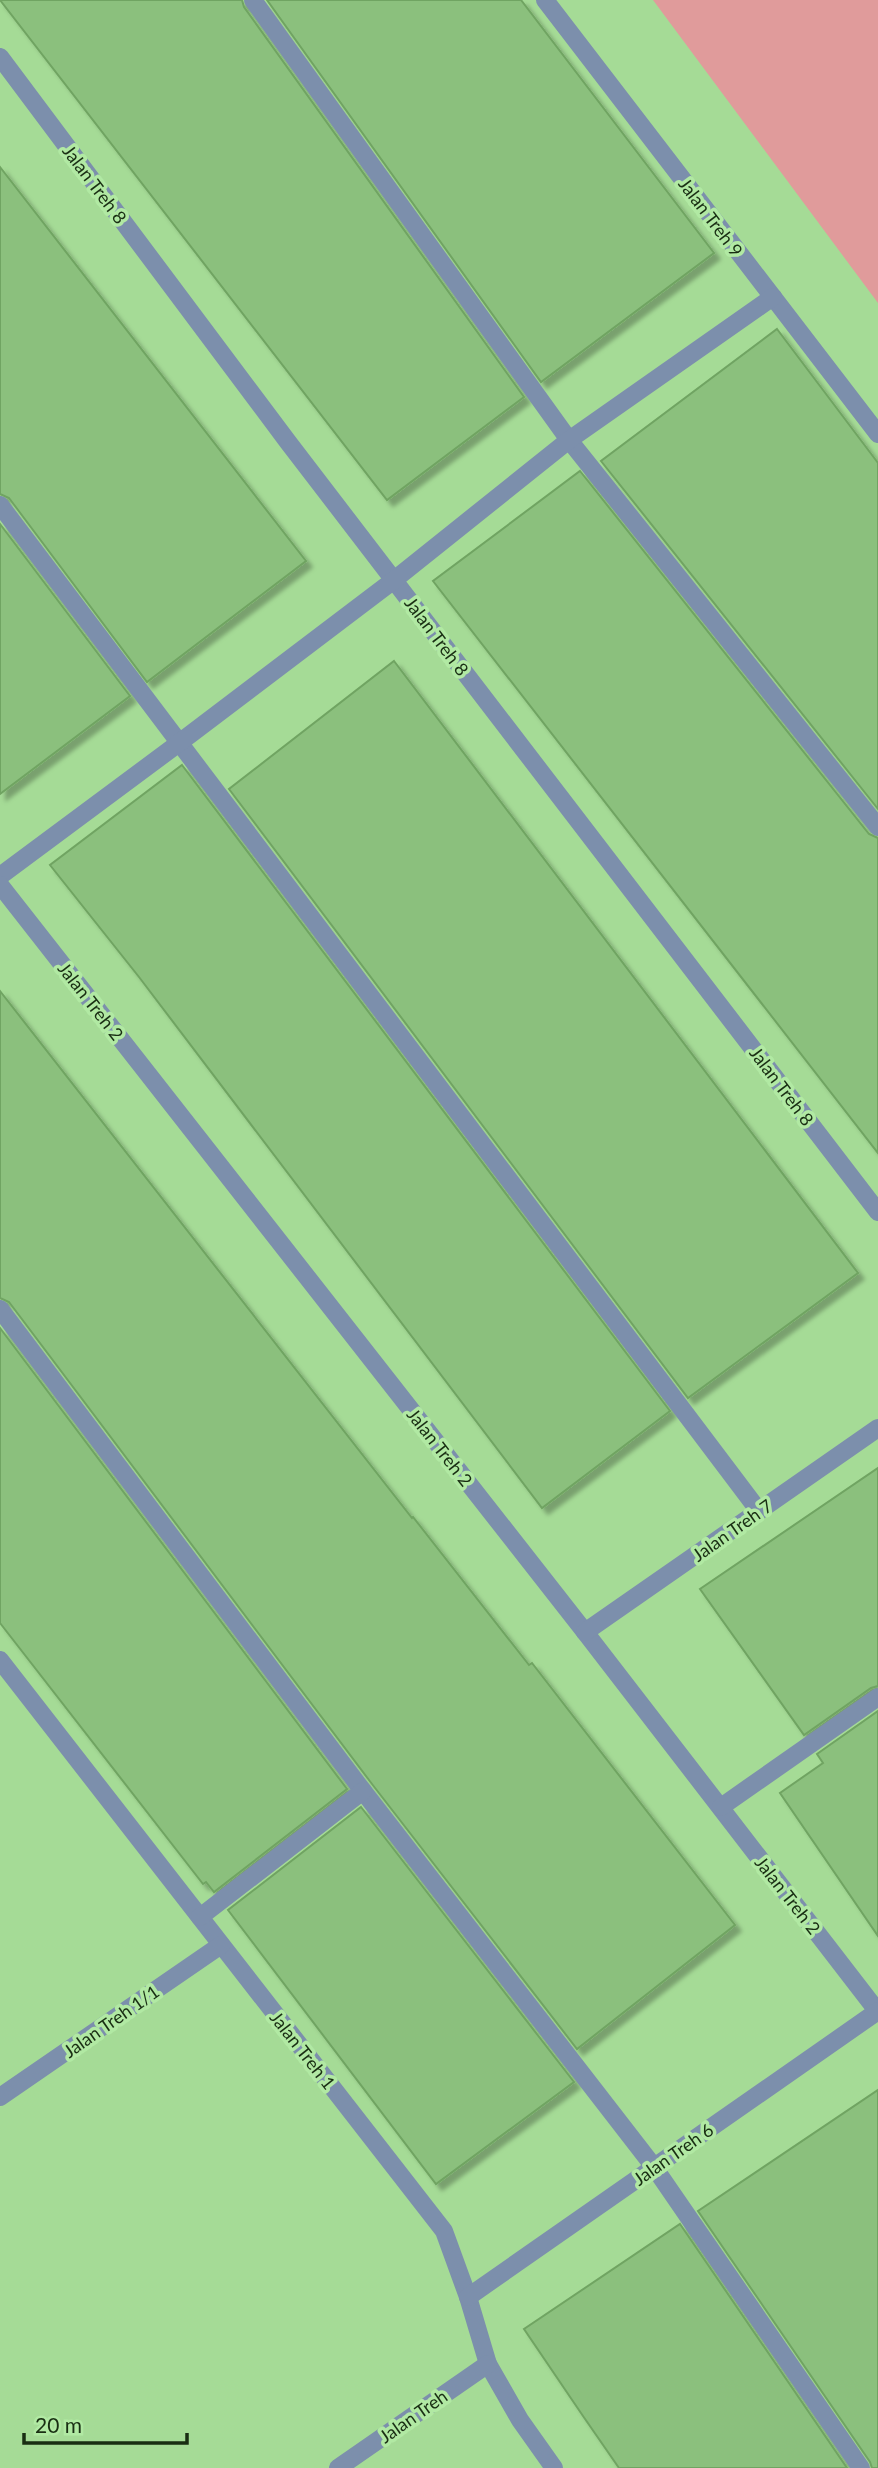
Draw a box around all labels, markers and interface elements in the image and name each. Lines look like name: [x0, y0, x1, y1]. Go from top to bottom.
street label: Jalan Treh 8: [58, 140, 132, 228]
street label: Jalan Treh 9: [674, 173, 748, 261]
street label: Jalan Treh 8: [400, 592, 474, 680]
street label: Jalan Treh 2: [54, 958, 128, 1044]
street label: Jalan Treh 8: [745, 1042, 819, 1130]
street label: Jalan Treh 2: [403, 1404, 477, 1490]
street label: Jalan Treh 7: [688, 1494, 776, 1566]
street label: Jalan Treh 2: [751, 1852, 825, 1938]
street label: Jalan Treh 1/1: [59, 1980, 163, 2062]
street label: Jalan Treh 1: [266, 2007, 340, 2093]
street label: Jalan Treh 6: [629, 2118, 717, 2190]
street label: Jalan Treh: [375, 2385, 451, 2447]
scale bar: [24, 2402, 187, 2446]
text: 20 m: [35, 2412, 82, 2437]

